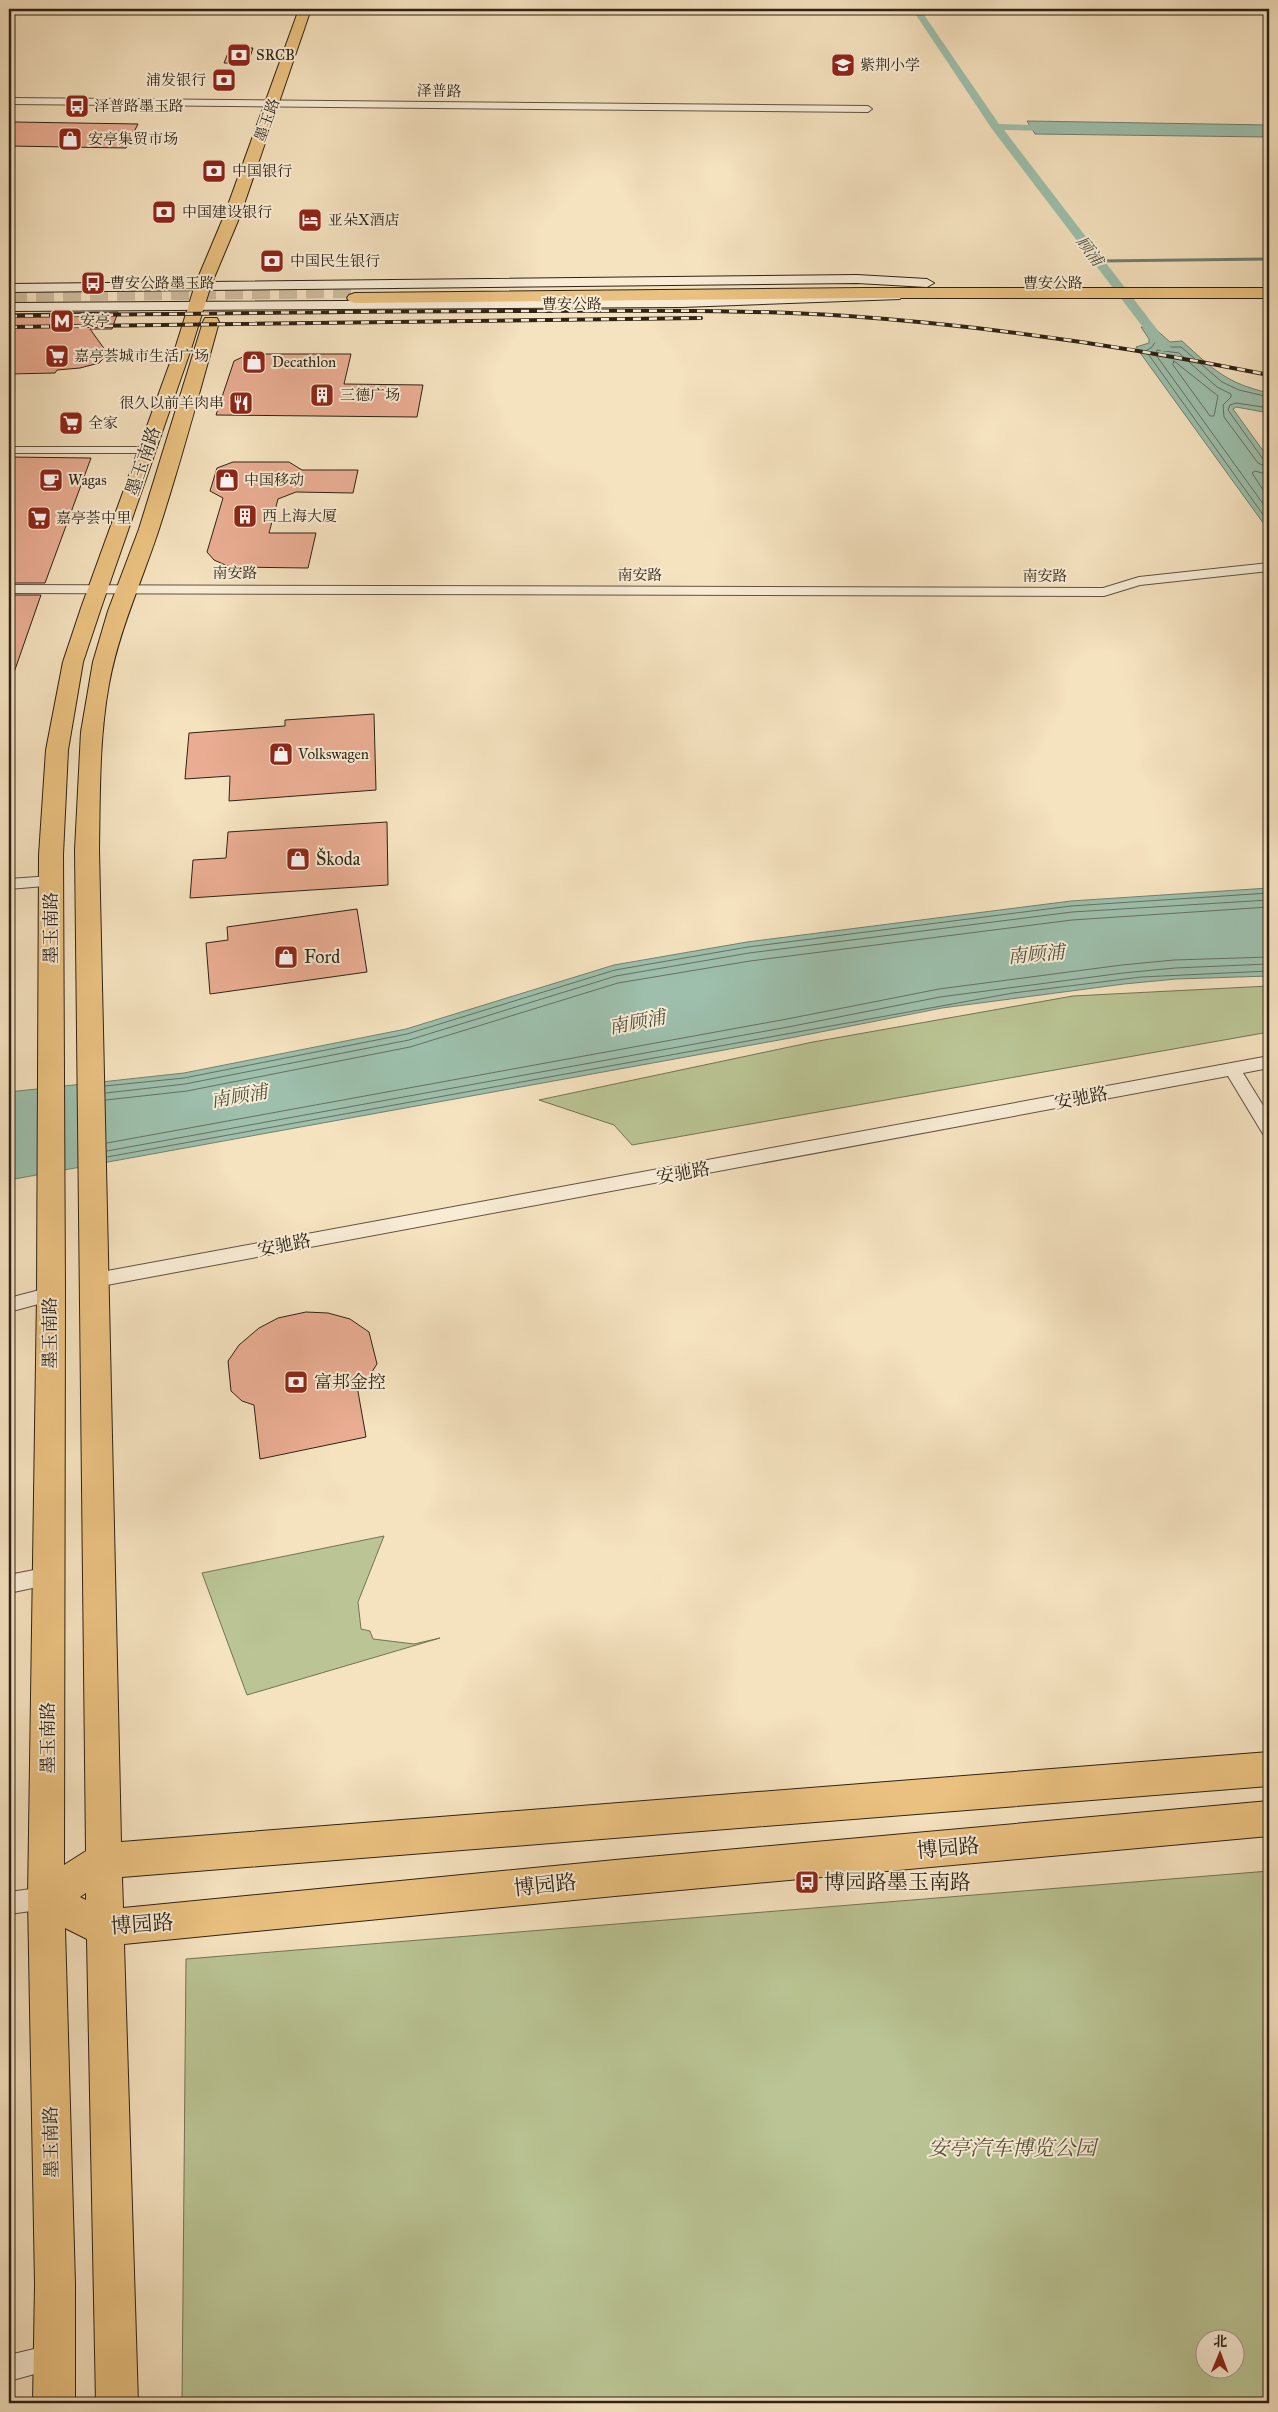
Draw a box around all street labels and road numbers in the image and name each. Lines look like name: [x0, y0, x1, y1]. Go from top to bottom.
street label: 泽普路: [416, 82, 462, 100]
street label: 墨玉路: [251, 96, 283, 144]
street label: 曹安公路: [1023, 274, 1083, 292]
street label: 曹安公路: [542, 295, 602, 313]
street label: 墨玉南路: [121, 423, 165, 499]
street label: 南安路: [212, 564, 258, 582]
street label: 南安路: [617, 566, 663, 584]
street label: 南安路: [1022, 567, 1068, 585]
street label: 墨玉南路: [40, 892, 62, 964]
street label: 安驰路: [1052, 1082, 1110, 1114]
street label: 安驰路: [655, 1157, 711, 1189]
street label: 安驰路: [255, 1229, 313, 1261]
street label: 墨玉南路: [39, 1297, 61, 1369]
street label: 墨玉南路: [37, 1702, 59, 1774]
street label: 博园路: [915, 1832, 981, 1864]
street label: 博园路: [512, 1869, 578, 1901]
street label: 博园路: [110, 1909, 174, 1939]
street label: 墨玉南路: [39, 2106, 63, 2178]

